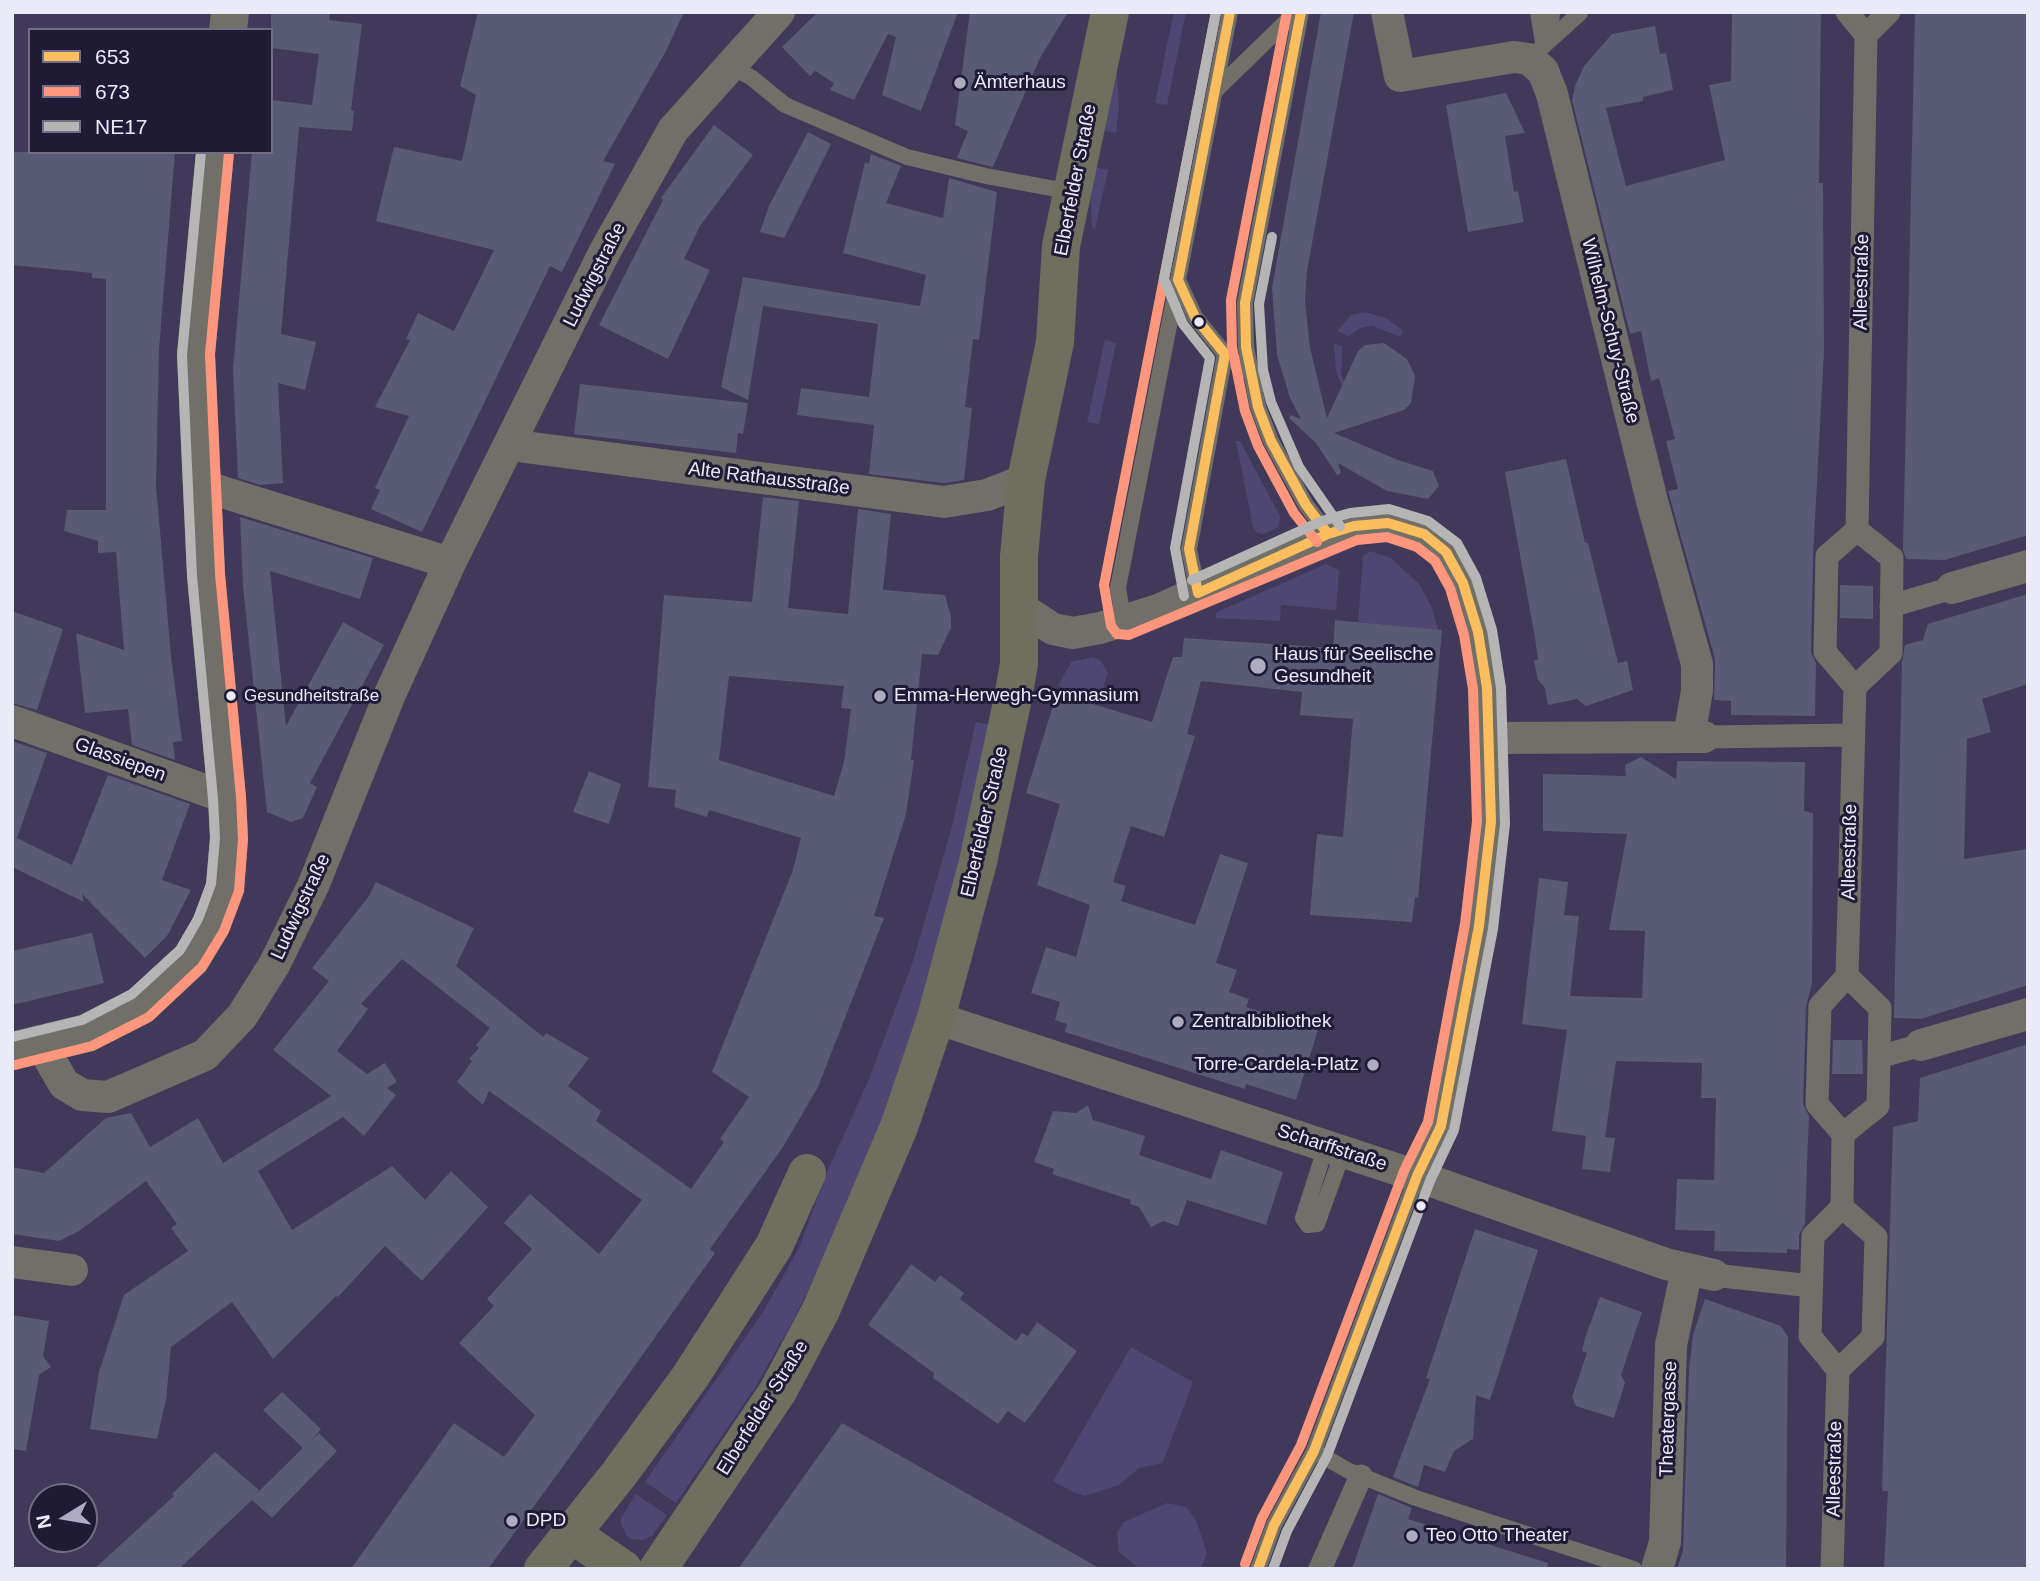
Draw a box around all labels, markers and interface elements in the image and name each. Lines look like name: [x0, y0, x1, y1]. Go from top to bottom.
legend: [28, 28, 273, 154]
text: 653: [95, 45, 130, 68]
place label: Ämterhaus: [974, 72, 1066, 94]
marker: Ämterhaus: [952, 75, 968, 91]
text: 673: [95, 80, 130, 103]
street label: Elberfelder Straße: [1050, 102, 1102, 258]
text: NE17: [95, 115, 148, 138]
street label: Ludwigstraße: [559, 219, 631, 331]
street label: Alleestraße: [1850, 234, 1874, 330]
street label: Wilhelm-Schuy-Straße: [1576, 236, 1644, 426]
unlabelled marker: [1192, 315, 1206, 329]
street label: Alte Rathausstraße: [687, 458, 851, 500]
place label: Haus für Seelische Gesundheit: [1274, 644, 1433, 688]
marker: Haus für Seelische Gesundheit: [1248, 656, 1268, 676]
place label: Emma-Herwegh-Gymnasium: [894, 685, 1139, 707]
place label: Gesundheitstraße: [244, 686, 379, 706]
marker: Emma-Herwegh-Gymnasium: [872, 688, 888, 704]
marker: Gesundheitstraße: [224, 689, 238, 703]
street label: Glassiepen: [71, 733, 169, 787]
street label: Elberfelder Straße: [957, 744, 1013, 900]
street label: Alleestraße: [1838, 804, 1862, 900]
street label: Ludwigstraße: [267, 850, 335, 964]
place label: Zentralbibliothek: [1192, 1011, 1331, 1033]
marker: Zentralbibliothek: [1170, 1014, 1186, 1030]
place label: Torre-Cardela-Platz: [1194, 1054, 1359, 1076]
marker: Torre-Cardela-Platz: [1365, 1057, 1381, 1073]
street label: Scharffstraße: [1274, 1120, 1390, 1176]
unlabelled marker: [1414, 1199, 1428, 1213]
street label: Elberfelder Straße: [712, 1337, 814, 1479]
street label: Theatergasse: [1656, 1361, 1682, 1477]
street label: Alleestraße: [1823, 1421, 1847, 1517]
north arrow: [28, 1483, 98, 1553]
place label: DPD: [526, 1510, 566, 1532]
text: N: [32, 1513, 55, 1530]
marker: DPD: [504, 1513, 520, 1529]
place label: Teo Otto Theater: [1426, 1525, 1569, 1547]
marker: Teo Otto Theater: [1404, 1528, 1420, 1544]

